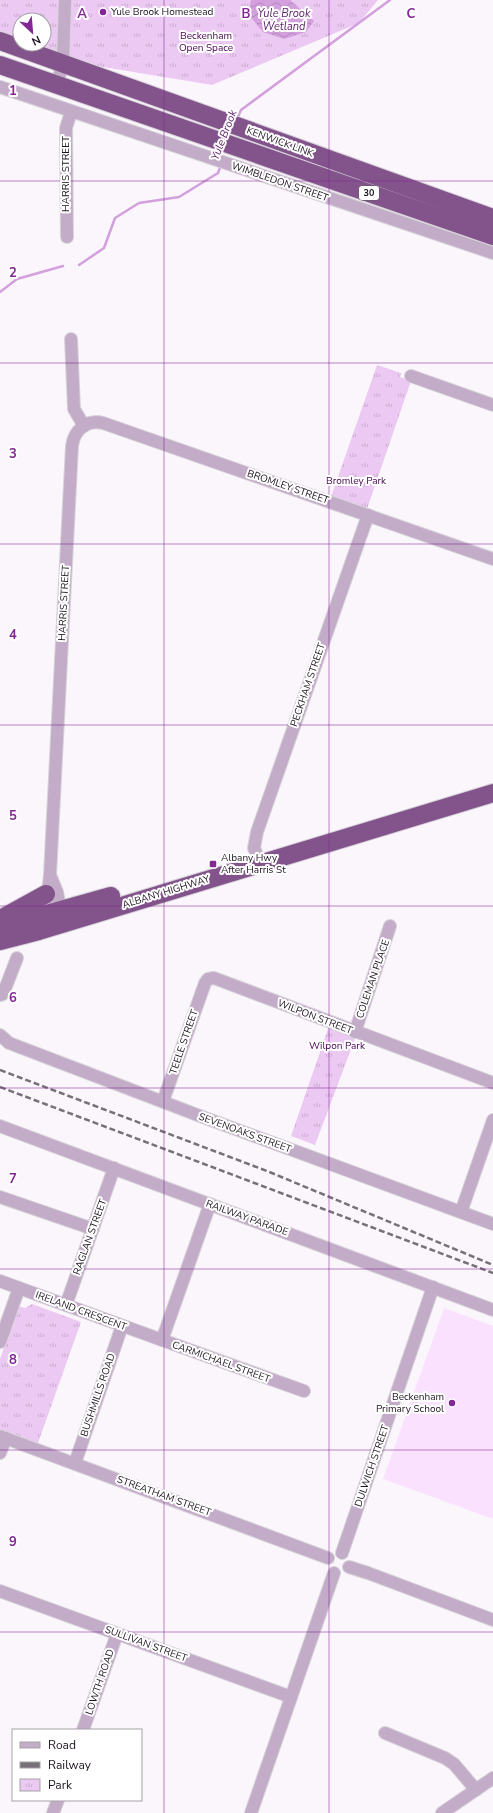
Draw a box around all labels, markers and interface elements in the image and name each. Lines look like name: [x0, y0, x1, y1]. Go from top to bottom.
text: A: [77, 5, 87, 23]
place label: Yule Brook Homestead: [110, 5, 213, 19]
text: B: [242, 5, 251, 23]
text: C: [407, 5, 416, 23]
water label: Yule Brook Wetland: [258, 6, 311, 34]
marker: Yule Brook Homestead: [98, 7, 108, 17]
north arrow: [12, 12, 52, 52]
park label: Beckenham Open Space: [179, 29, 233, 55]
text: N: [29, 32, 43, 49]
text: 1: [9, 82, 17, 100]
water label: Yule Brook: [208, 107, 241, 162]
street label: KENWICK LINK: [245, 123, 316, 161]
street label: HARRIS STREET: [59, 136, 73, 212]
street label: WIMBLEDON STREET: [230, 159, 330, 205]
road number: 30: [359, 186, 379, 200]
text: 2: [9, 264, 17, 282]
text: 3: [9, 445, 17, 463]
street label: BROMLEY STREET: [245, 466, 331, 508]
park label: Bromley Park: [326, 474, 387, 488]
street label: HARRIS STREET: [55, 565, 73, 641]
text: 4: [9, 626, 17, 644]
street label: PECKHAM STREET: [287, 641, 329, 729]
text: 5: [9, 807, 17, 825]
place label: Albany Hwy After Harris St: [221, 851, 286, 877]
marker: Albany Hwy After Harris St: [208, 859, 218, 869]
street label: ALBANY HIGHWAY: [121, 872, 212, 912]
street label: COLEMAN PLACE: [353, 938, 393, 1020]
text: 6: [9, 989, 17, 1007]
street label: WILPON STREET: [276, 996, 354, 1038]
street label: TEELE STREET: [166, 1008, 202, 1076]
park label: Wilpon Park: [309, 1039, 366, 1053]
street label: SEVENOAKS STREET: [197, 1110, 293, 1156]
text: 7: [9, 1170, 17, 1188]
street label: RAGLAN STREET: [70, 1197, 110, 1277]
street label: RAILWAY PARADE: [204, 1197, 290, 1239]
street label: IRELAND CRESCENT: [33, 1288, 129, 1334]
street label: CARMICHAEL STREET: [170, 1338, 272, 1386]
text: 8: [9, 1351, 17, 1369]
street label: BUSHMILLS ROAD: [77, 1351, 119, 1439]
place label: Beckenham Primary School: [376, 1390, 444, 1416]
marker: Beckenham Primary School: [447, 1398, 457, 1408]
street label: DULWICH STREET: [351, 1423, 393, 1509]
street label: STREATHAM STREET: [115, 1472, 213, 1520]
text: 9: [9, 1533, 17, 1551]
street label: SULLIVAN STREET: [103, 1623, 189, 1665]
street label: LOWTH ROAD: [82, 1647, 118, 1717]
legend: [12, 1729, 142, 1801]
text: Road: [48, 1737, 76, 1753]
text: Railway: [48, 1757, 92, 1773]
text: Park: [48, 1777, 73, 1793]

